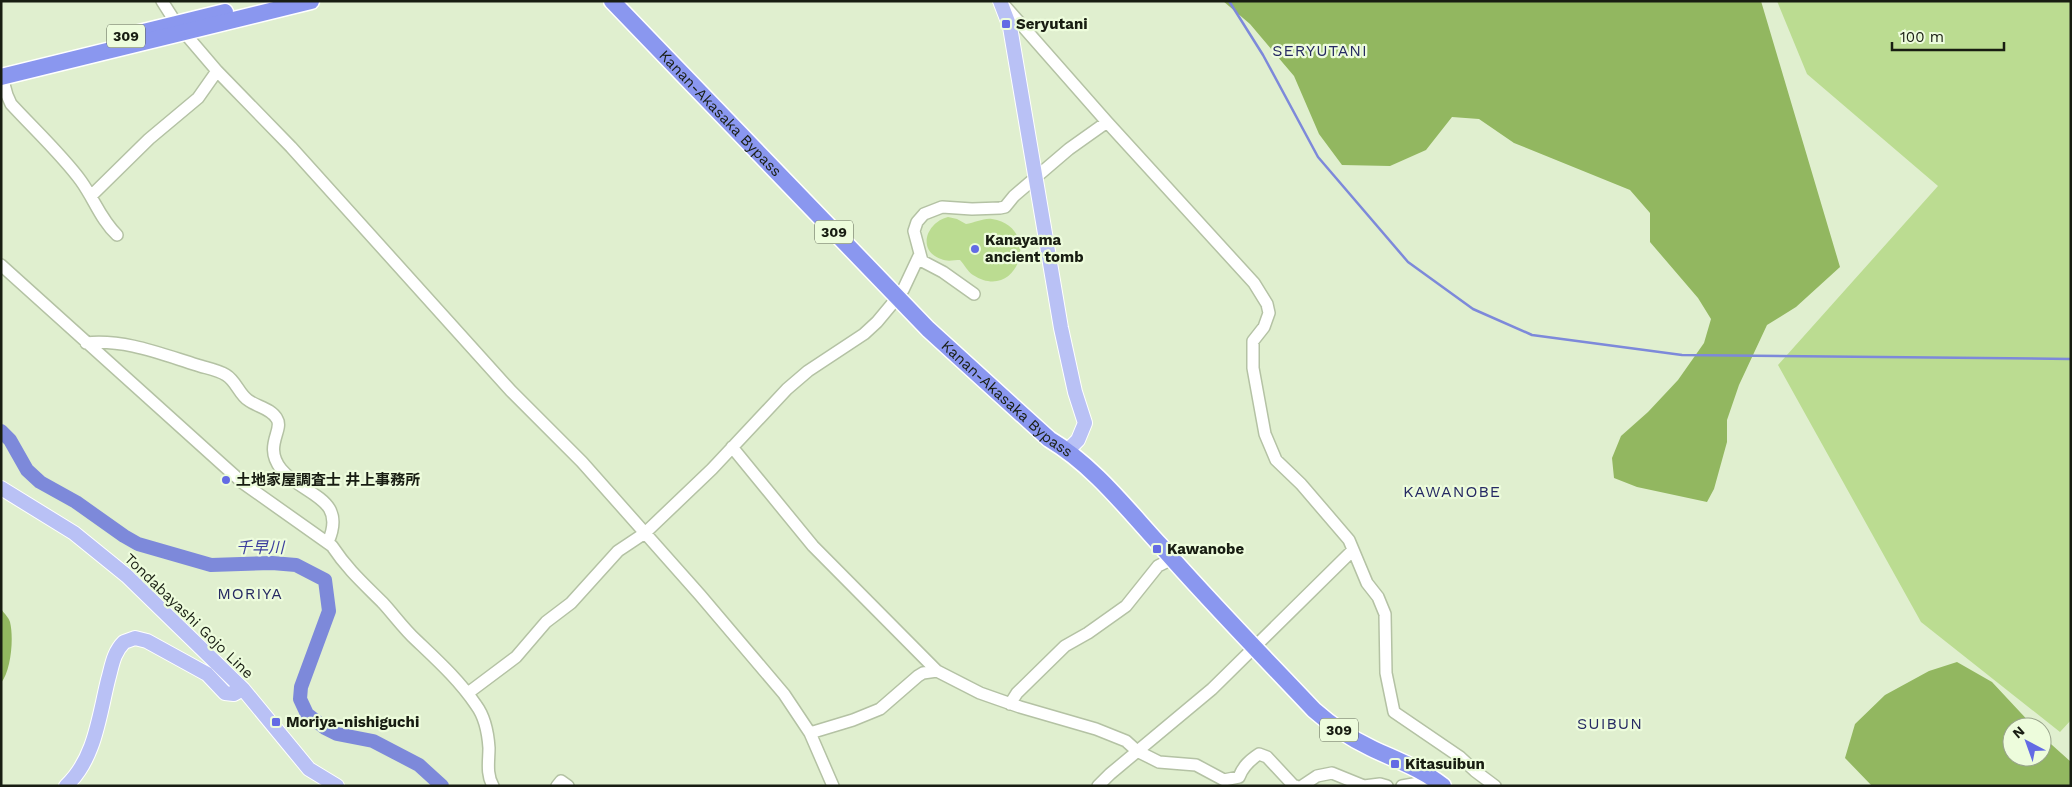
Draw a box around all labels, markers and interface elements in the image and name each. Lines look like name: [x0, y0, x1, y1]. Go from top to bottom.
place label: Seryutani: [1016, 15, 1088, 33]
marker: Seryutani: [1000, 18, 1012, 30]
scale bar: [1892, 20, 2004, 52]
road number: 309: [107, 24, 145, 48]
text: 100 m: [1900, 28, 1944, 46]
district label: SERYUTANI: [1272, 41, 1368, 60]
street label: Kanan-Akasaka Bypass: [655, 46, 785, 180]
road number: 309: [815, 220, 853, 243]
place label: Kanayama ancient tomb: [985, 231, 1084, 266]
marker: Kanayama ancient tomb: [969, 243, 981, 255]
street label: Kanan-Akasaka Bypass: [938, 337, 1076, 461]
place label: 土地家屋調査士 井上事務所: [236, 471, 420, 489]
marker: 土地家屋調査士 井上事務所: [220, 474, 232, 486]
district label: KAWANOBE: [1403, 482, 1501, 501]
water label: 千早川: [236, 538, 286, 557]
place label: Kawanobe: [1167, 540, 1245, 558]
marker: Kawanobe: [1151, 543, 1163, 555]
street label: Tondabayashi Gojo Line: [121, 550, 257, 682]
district label: MORIYA: [217, 584, 283, 603]
place label: Moriya-nishiguchi: [286, 713, 419, 731]
district label: SUIBUN: [1577, 714, 1643, 733]
marker: Moriya-nishiguchi: [270, 716, 282, 728]
north arrow: [2002, 717, 2052, 767]
road number: 309: [1320, 718, 1358, 742]
text: N: [2009, 723, 2028, 742]
place label: Kitasuibun: [1405, 755, 1485, 773]
marker: Kitasuibun: [1389, 758, 1401, 770]

